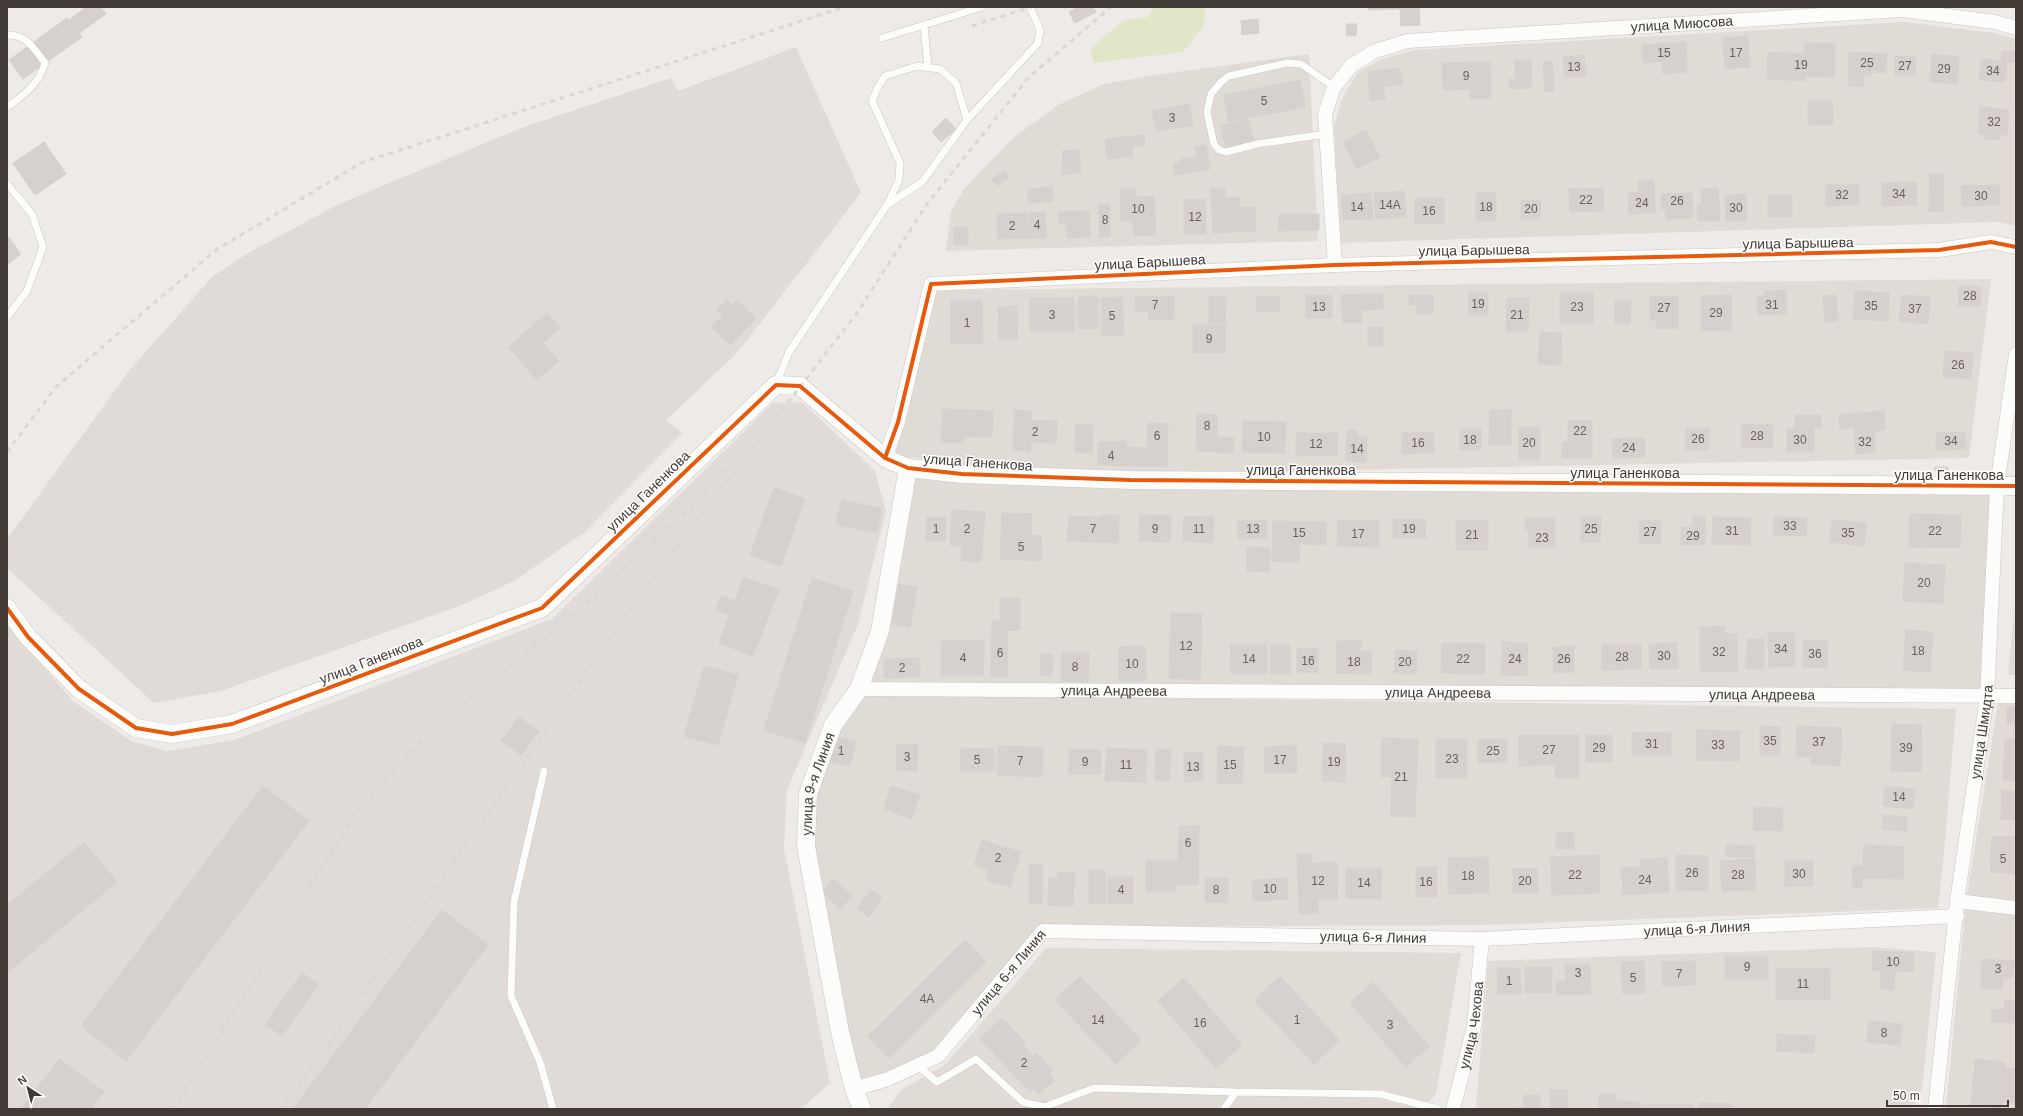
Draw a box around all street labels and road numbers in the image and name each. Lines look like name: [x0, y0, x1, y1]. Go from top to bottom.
street label: улица Миюсова: [1630, 13, 1734, 35]
street label: улица Барышева: [1742, 234, 1854, 252]
street label: улица Барышева: [1418, 241, 1530, 259]
street label: улица Барышева: [1094, 251, 1206, 273]
street label: улица Ганенкова: [603, 447, 693, 535]
street label: улица Ганенкова: [923, 450, 1033, 474]
street label: улица Ганенкова: [1246, 462, 1356, 478]
street label: улица Ганенкова: [1570, 465, 1680, 481]
street label: улица Ганенкова: [1894, 467, 2004, 483]
street label: улица Ганенкова: [317, 633, 425, 687]
street label: улица Андреева: [1061, 682, 1167, 699]
street label: улица Андреева: [1385, 684, 1491, 701]
street label: улица Шмидта: [1967, 684, 1996, 780]
street label: улица Андреева: [1709, 686, 1815, 703]
street label: улица 9-я Линия: [798, 730, 838, 836]
street label: улица 6-я Линия: [1643, 918, 1751, 939]
street label: улица 6-я Линия: [968, 926, 1049, 1018]
street label: улица 6-я Линия: [1320, 928, 1427, 946]
street label: улица Чехова: [1456, 980, 1486, 1071]

